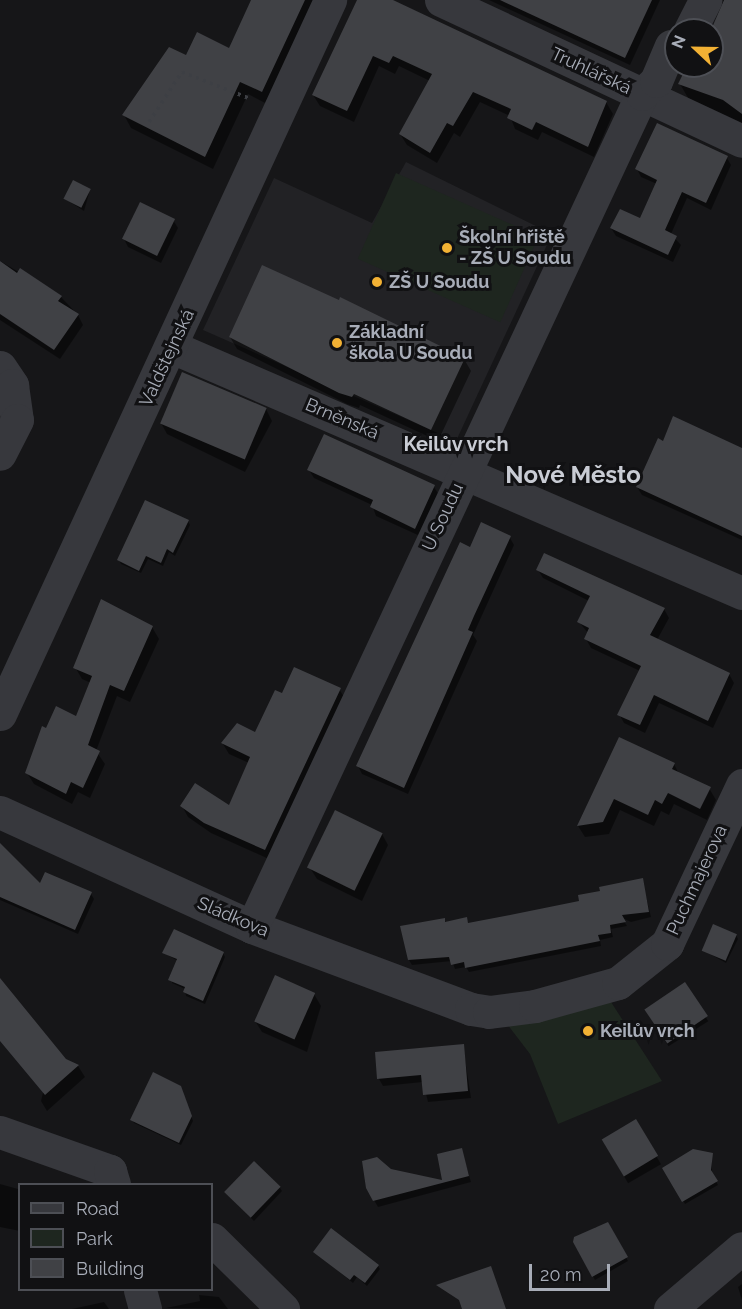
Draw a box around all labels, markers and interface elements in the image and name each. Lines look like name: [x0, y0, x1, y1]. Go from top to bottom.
north arrow: [664, 18, 724, 78]
text: N: [668, 33, 690, 51]
street label: Truhlářská: [548, 43, 634, 99]
place label: Školní hřiště - ZŠ U Soudu: [459, 227, 571, 270]
marker: Školní hřiště - ZŠ U Soudu: [440, 241, 454, 255]
place label: ZŠ U Soudu: [389, 271, 489, 293]
marker: ZŠ U Soudu: [370, 275, 384, 289]
street label: Valdštejnská: [135, 306, 199, 410]
place label: Základní škola U Soudu: [349, 322, 472, 364]
marker: Základní škola U Soudu: [330, 336, 344, 350]
street label: Brněnská: [302, 394, 382, 444]
district label: Keilův vrch: [403, 432, 509, 456]
district label: Nové Město: [505, 461, 641, 489]
street label: U Soudu: [418, 480, 468, 554]
street label: Puchmajerova: [662, 822, 732, 938]
street label: Sládkova: [194, 892, 272, 942]
place label: Keilův vrch: [600, 1020, 696, 1042]
marker: Keilův vrch: [581, 1024, 595, 1038]
legend: [18, 1183, 213, 1291]
text: Road: [76, 1198, 119, 1219]
text: Park: [76, 1228, 113, 1249]
scale bar: [532, 1252, 613, 1290]
text: Building: [76, 1258, 144, 1279]
text: 20 m: [540, 1264, 582, 1285]

